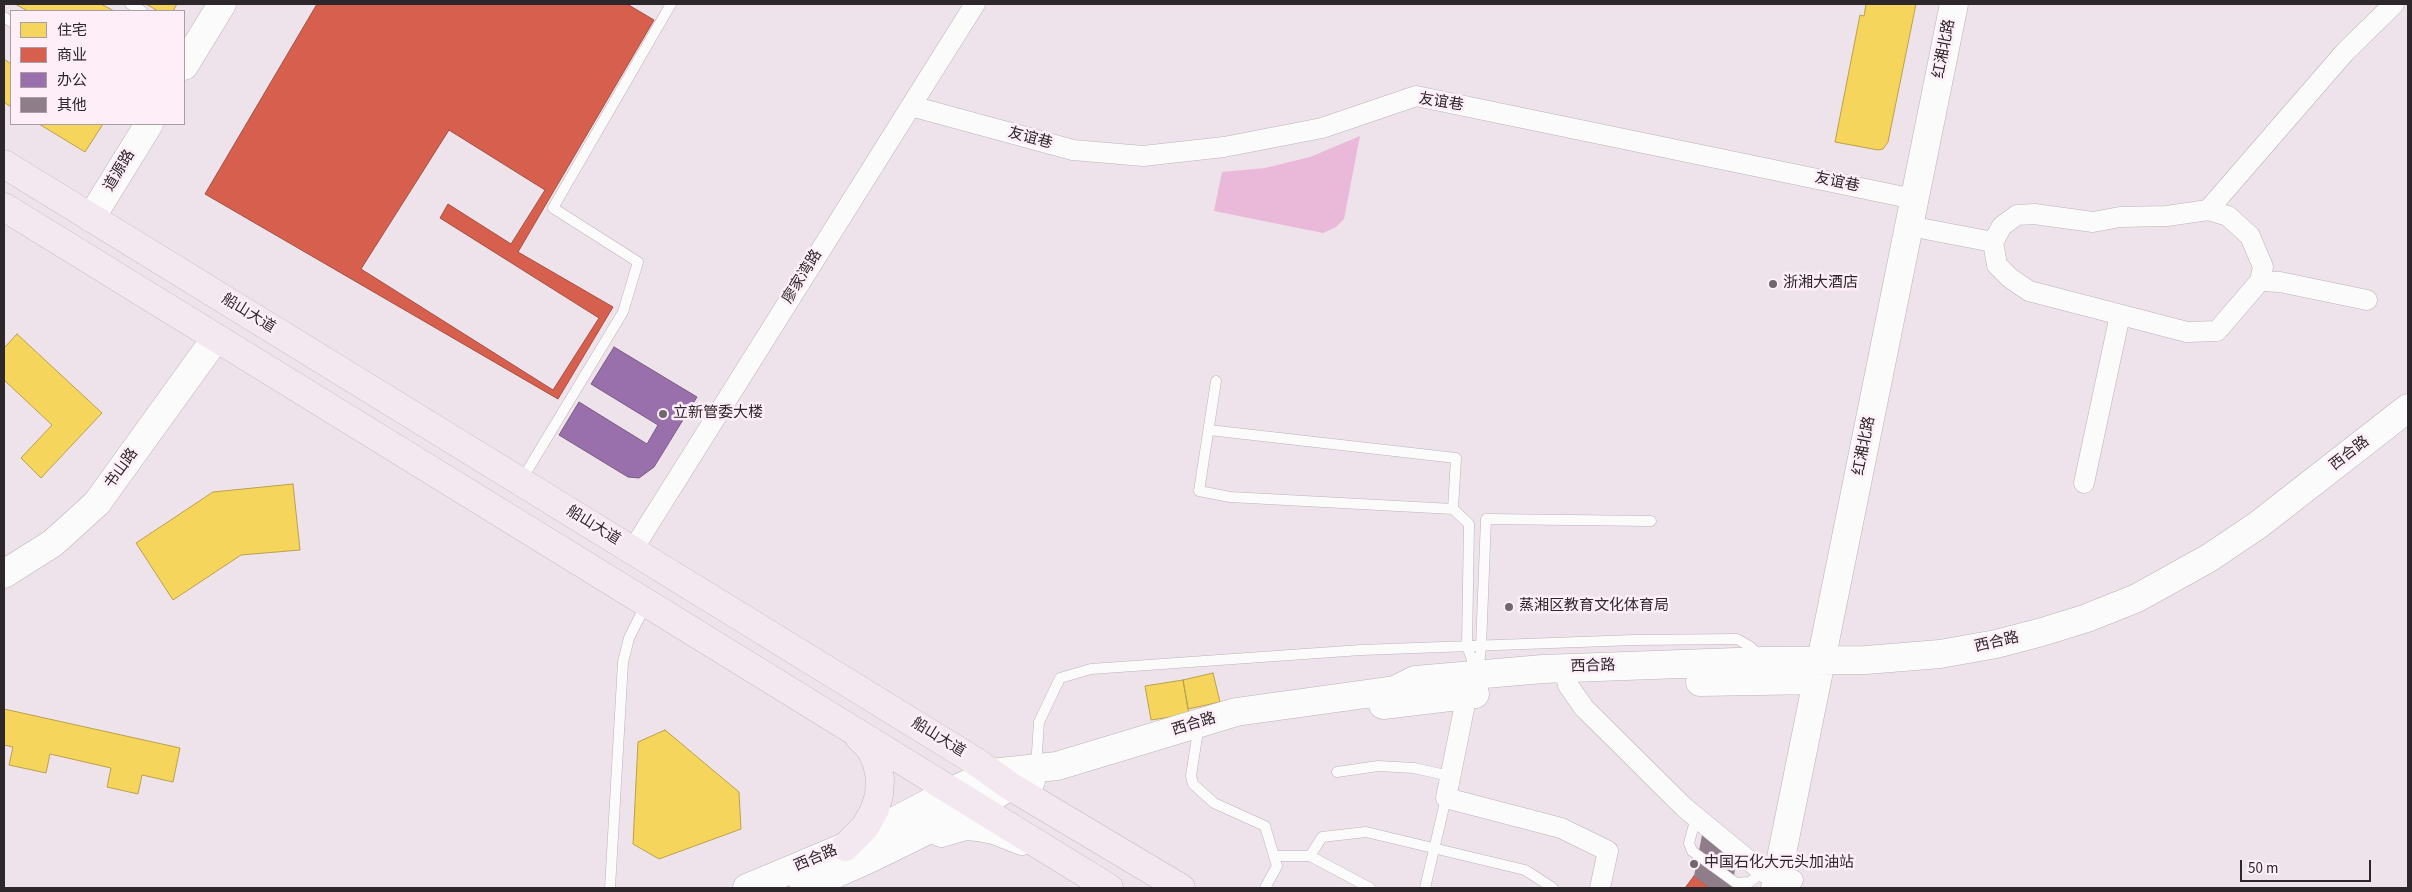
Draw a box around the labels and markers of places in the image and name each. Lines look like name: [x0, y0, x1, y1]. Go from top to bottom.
place label: 浙湘大酒店: [1783, 275, 1858, 293]
marker: 浙湘大酒店: [1767, 278, 1779, 290]
place label: 立新管委大楼: [673, 405, 763, 423]
marker: 立新管委大楼: [657, 408, 669, 420]
place label: 蒸湘区教育文化体育局: [1519, 598, 1669, 616]
marker: 蒸湘区教育文化体育局: [1503, 601, 1515, 613]
place label: 中国石化大元头加油站: [1704, 855, 1854, 873]
marker: 中国石化大元头加油站: [1688, 858, 1700, 870]

